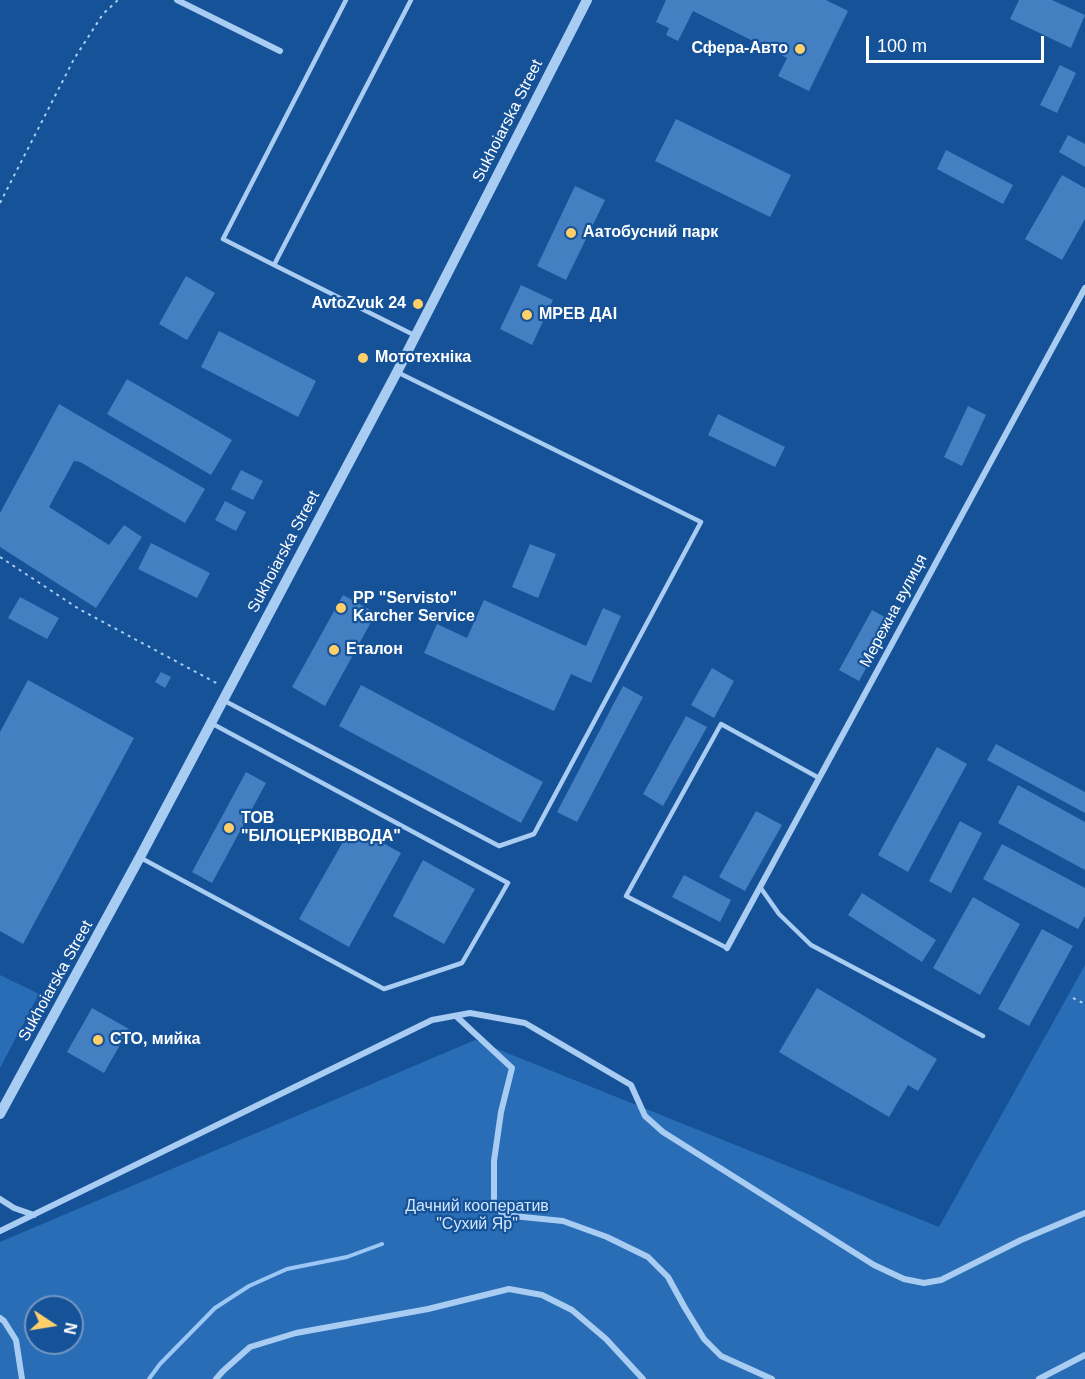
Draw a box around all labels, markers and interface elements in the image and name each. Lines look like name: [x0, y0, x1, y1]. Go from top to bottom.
scale bar: [869, 24, 1048, 62]
text: 100 m: [877, 36, 927, 56]
place label: Сфера-Авто: [691, 39, 788, 59]
marker: Сфера-Авто: [793, 42, 807, 56]
street label: Sukhoiarska Street: [469, 56, 547, 186]
place label: Аатобусний парк: [583, 223, 718, 243]
marker: Аатобусний парк: [564, 226, 578, 240]
place label: AvtoZvuk 24: [311, 294, 406, 314]
marker: AvtoZvuk 24: [411, 297, 425, 311]
place label: МРЕВ ДАІ: [539, 305, 617, 325]
marker: МРЕВ ДАІ: [520, 308, 534, 322]
place label: Мототехніка: [375, 348, 471, 368]
marker: Мототехніка: [356, 351, 370, 365]
street label: Sukhoiarska Street: [244, 488, 324, 616]
street label: Мережна вулиця: [856, 551, 932, 671]
place label: PP "Servisto" Karcher Service: [353, 589, 475, 627]
marker: PP "Servisto" Karcher Service: [334, 601, 348, 615]
place label: Еталон: [346, 640, 403, 660]
marker: Еталон: [327, 643, 341, 657]
place label: ТОВ "БІЛОЦЕРКІВВОДА": [241, 809, 401, 847]
marker: ТОВ "БІЛОЦЕРКІВВОДА": [222, 821, 236, 835]
street label: Sukhoiarska Street: [15, 917, 97, 1045]
place label: СТО, мийка: [110, 1030, 200, 1050]
marker: СТО, мийка: [91, 1033, 105, 1047]
park label: Дачний кооператив "Сухий Яр": [405, 1197, 549, 1235]
north arrow: [24, 1295, 84, 1355]
text: N: [61, 1321, 80, 1336]

